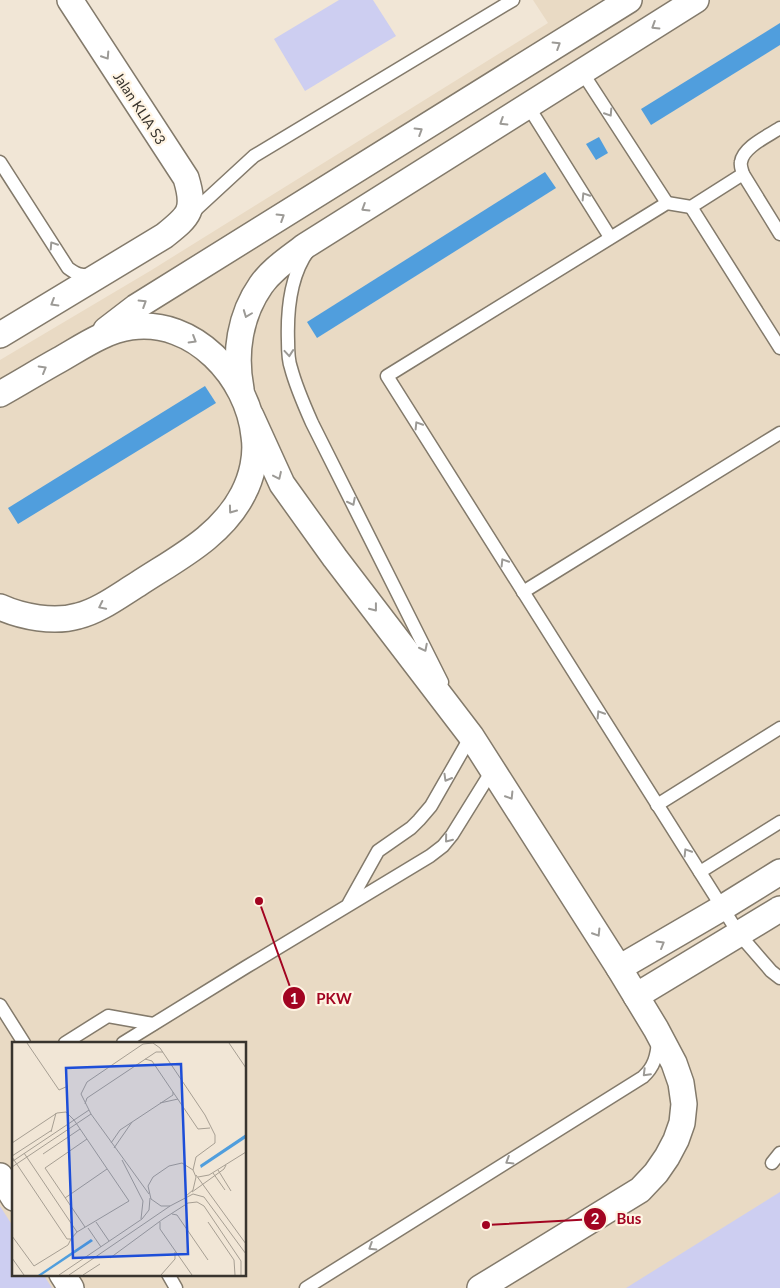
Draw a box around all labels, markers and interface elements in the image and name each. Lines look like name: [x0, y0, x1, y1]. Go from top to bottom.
one-way arrow: [652, 20, 661, 29]
one-way arrow: [551, 42, 561, 51]
one-way arrow: [100, 50, 109, 59]
street label: Jalan KLIA S3: [110, 69, 170, 147]
one-way arrow: [602, 107, 612, 116]
one-way arrow: [499, 115, 508, 125]
one-way arrow: [414, 128, 423, 137]
one-way arrow: [581, 192, 591, 201]
one-way arrow: [362, 202, 371, 211]
one-way arrow: [276, 214, 285, 223]
one-way arrow: [50, 241, 59, 250]
one-way arrow: [50, 296, 59, 306]
one-way arrow: [138, 300, 147, 309]
one-way arrow: [243, 309, 253, 318]
one-way arrow: [187, 334, 196, 344]
one-way arrow: [283, 350, 294, 358]
one-way arrow: [38, 365, 47, 375]
one-way arrow: [414, 421, 424, 430]
one-way arrow: [272, 471, 283, 480]
one-way arrow: [346, 497, 356, 506]
one-way arrow: [229, 505, 238, 514]
one-way arrow: [501, 559, 511, 568]
one-way arrow: [98, 599, 107, 610]
one-way arrow: [368, 602, 376, 611]
one-way arrow: [418, 642, 428, 651]
one-way arrow: [597, 711, 607, 720]
one-way arrow: [443, 772, 453, 781]
one-way arrow: [504, 790, 513, 799]
one-way arrow: [444, 834, 453, 843]
one-way arrow: [684, 848, 693, 857]
one-way arrow: [591, 927, 600, 937]
one-way arrow: [656, 940, 665, 950]
callout: PKW: [282, 983, 362, 1013]
text: 1: [290, 989, 298, 1007]
text: PKW: [316, 989, 352, 1007]
inset map: [12, 1042, 246, 1276]
one-way arrow: [643, 1068, 652, 1077]
one-way arrow: [506, 1155, 515, 1164]
callout: Bus: [582, 1204, 652, 1234]
text: 2: [591, 1209, 600, 1227]
text: Bus: [617, 1209, 642, 1227]
one-way arrow: [368, 1241, 377, 1251]

